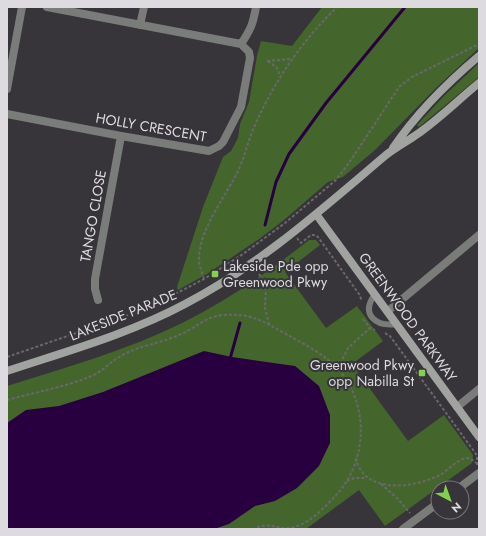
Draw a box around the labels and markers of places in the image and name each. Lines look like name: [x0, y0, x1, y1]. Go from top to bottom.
place label: Lakeside Pde opp Greenwood Pkwy: [223, 256, 329, 292]
marker: Lakeside Pde opp Greenwood Pkwy: [210, 269, 220, 279]
place label: Greenwood Pkwy opp Nabilla St: [310, 355, 415, 391]
marker: Greenwood Pkwy opp Nabilla St: [417, 368, 427, 378]

